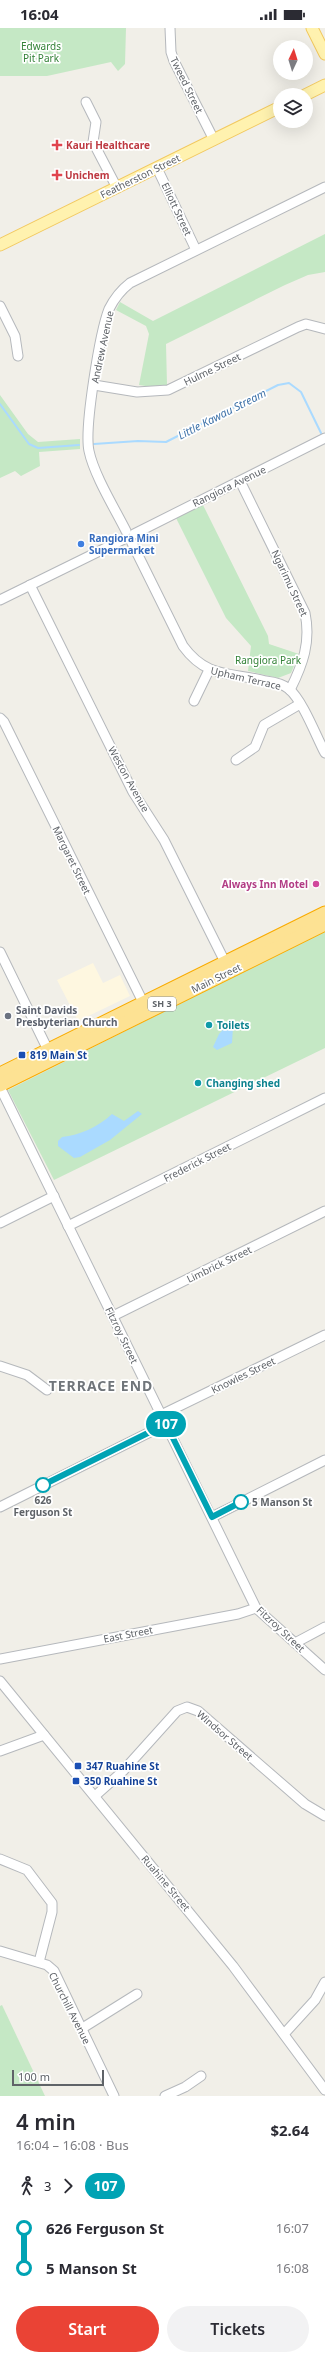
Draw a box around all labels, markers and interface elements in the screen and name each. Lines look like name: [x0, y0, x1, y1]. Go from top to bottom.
text: 16:04: [20, 4, 59, 24]
park label: Edwards Pit Park: [21, 39, 61, 65]
north arrow: [273, 40, 313, 80]
map controls: [273, 40, 313, 128]
street label: Tweed Street: [167, 54, 207, 116]
button: layers: [273, 88, 313, 128]
place label: Kauri Healthcare: [66, 138, 150, 152]
marker: Kauri Healthcare: [51, 139, 63, 151]
street label: Featherston Street: [98, 150, 183, 201]
place label: Unichem: [65, 168, 110, 182]
marker: Unichem: [52, 170, 62, 180]
street label: Elliott Street: [159, 180, 196, 238]
street label: Andrew Avenue: [87, 309, 117, 384]
street label: Hulme Street: [181, 349, 243, 389]
water label: Little Kawau Stream: [175, 385, 269, 442]
street label: Rangiora Avenue: [190, 462, 268, 510]
place label: Rangiora Mini Supermarket: [89, 531, 158, 557]
marker: Rangiora Mini Supermarket: [76, 539, 86, 549]
street label: Ngarimu Street: [268, 547, 312, 619]
park label: Rangiora Park: [235, 653, 302, 667]
street label: Upham Terrace: [209, 663, 283, 693]
street label: Weston Avenue: [105, 744, 153, 815]
street label: Margaret Street: [49, 824, 95, 897]
place label: Always Inn Motel: [222, 877, 308, 891]
marker: Always Inn Motel: [311, 879, 321, 889]
street label: Main Street: [189, 960, 244, 996]
road number: SH 3: [148, 997, 176, 1011]
place label: Saint Davids Presbyterian Church: [16, 1003, 118, 1029]
marker: Saint Davids Presbyterian Church: [3, 1011, 13, 1021]
place label: Toilets: [217, 1018, 250, 1032]
marker: Toilets: [204, 1020, 214, 1030]
place label: 819 Main St: [30, 1048, 88, 1062]
marker: 819 Main St: [17, 1050, 27, 1060]
place label: Changing shed: [206, 1076, 280, 1090]
marker: Changing shed: [193, 1078, 203, 1088]
street label: Frederick Street: [161, 1139, 233, 1185]
street label: Limbrick Street: [184, 1242, 254, 1286]
street label: Fitzroy Street: [102, 1304, 142, 1366]
street label: Knowles Street: [209, 1353, 278, 1397]
district label: TERRACE END: [49, 1376, 153, 1395]
line badge: 107: [143, 1411, 189, 1437]
text: 107: [154, 1414, 178, 1433]
marker: 626 Ferguson St: [35, 1477, 51, 1493]
place label: 626 Ferguson St: [14, 1493, 73, 1519]
marker: 5 Manson St: [233, 1494, 249, 1510]
place label: 5 Manson St: [252, 1495, 313, 1509]
street label: Fitzroy Street: [254, 1603, 309, 1655]
street label: East Street: [102, 1622, 154, 1646]
street label: Windsor Street: [194, 1707, 256, 1763]
place label: 347 Ruahine St: [86, 1759, 160, 1773]
marker: 347 Ruahine St: [73, 1761, 83, 1771]
place label: 350 Ruahine St: [84, 1774, 158, 1788]
marker: 350 Ruahine St: [71, 1776, 81, 1786]
street label: Ruahine Street: [138, 1852, 194, 1914]
street label: Churchill Avenue: [46, 1970, 94, 2047]
scale bar: [12, 2068, 104, 2087]
text: 100 m: [18, 2069, 50, 2084]
text: 4 min: [16, 2106, 76, 2136]
text: $2.64: [270, 2120, 309, 2140]
text: 16:04 – 16:08 · Bus: [16, 2136, 129, 2154]
icon: walk: [16, 2175, 38, 2197]
icon: forward: [57, 2175, 79, 2197]
text: 107: [93, 2176, 117, 2195]
text: 3: [44, 2177, 51, 2195]
text: 626 Ferguson St: [46, 2218, 164, 2238]
text: 16:07: [276, 2219, 309, 2237]
text: 5 Manson St: [46, 2258, 137, 2278]
text: 16:08: [276, 2259, 309, 2277]
button: Start: [16, 2306, 159, 2352]
button: Tickets: [167, 2306, 309, 2352]

